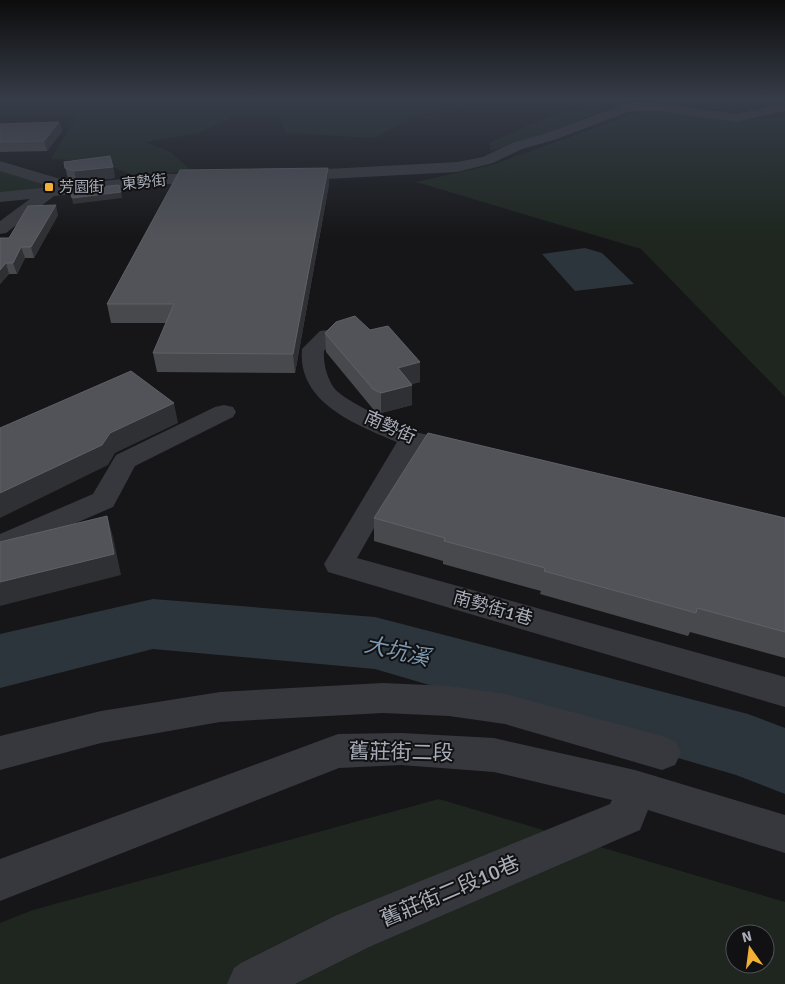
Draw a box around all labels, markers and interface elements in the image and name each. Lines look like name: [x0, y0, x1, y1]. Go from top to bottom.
street label: 東勢街: [121, 171, 167, 193]
place label: 芳園街: [59, 178, 104, 196]
marker: 芳園街: [43, 181, 55, 193]
street label: 南勢街: [361, 406, 419, 448]
street label: 南勢街1巷: [451, 586, 535, 630]
water label: 大坑溪: [362, 630, 435, 672]
street label: 舊莊街二段: [348, 738, 454, 766]
street label: 舊莊街二段10巷: [376, 850, 524, 932]
north arrow: [725, 924, 775, 974]
text: N: [740, 927, 754, 946]

